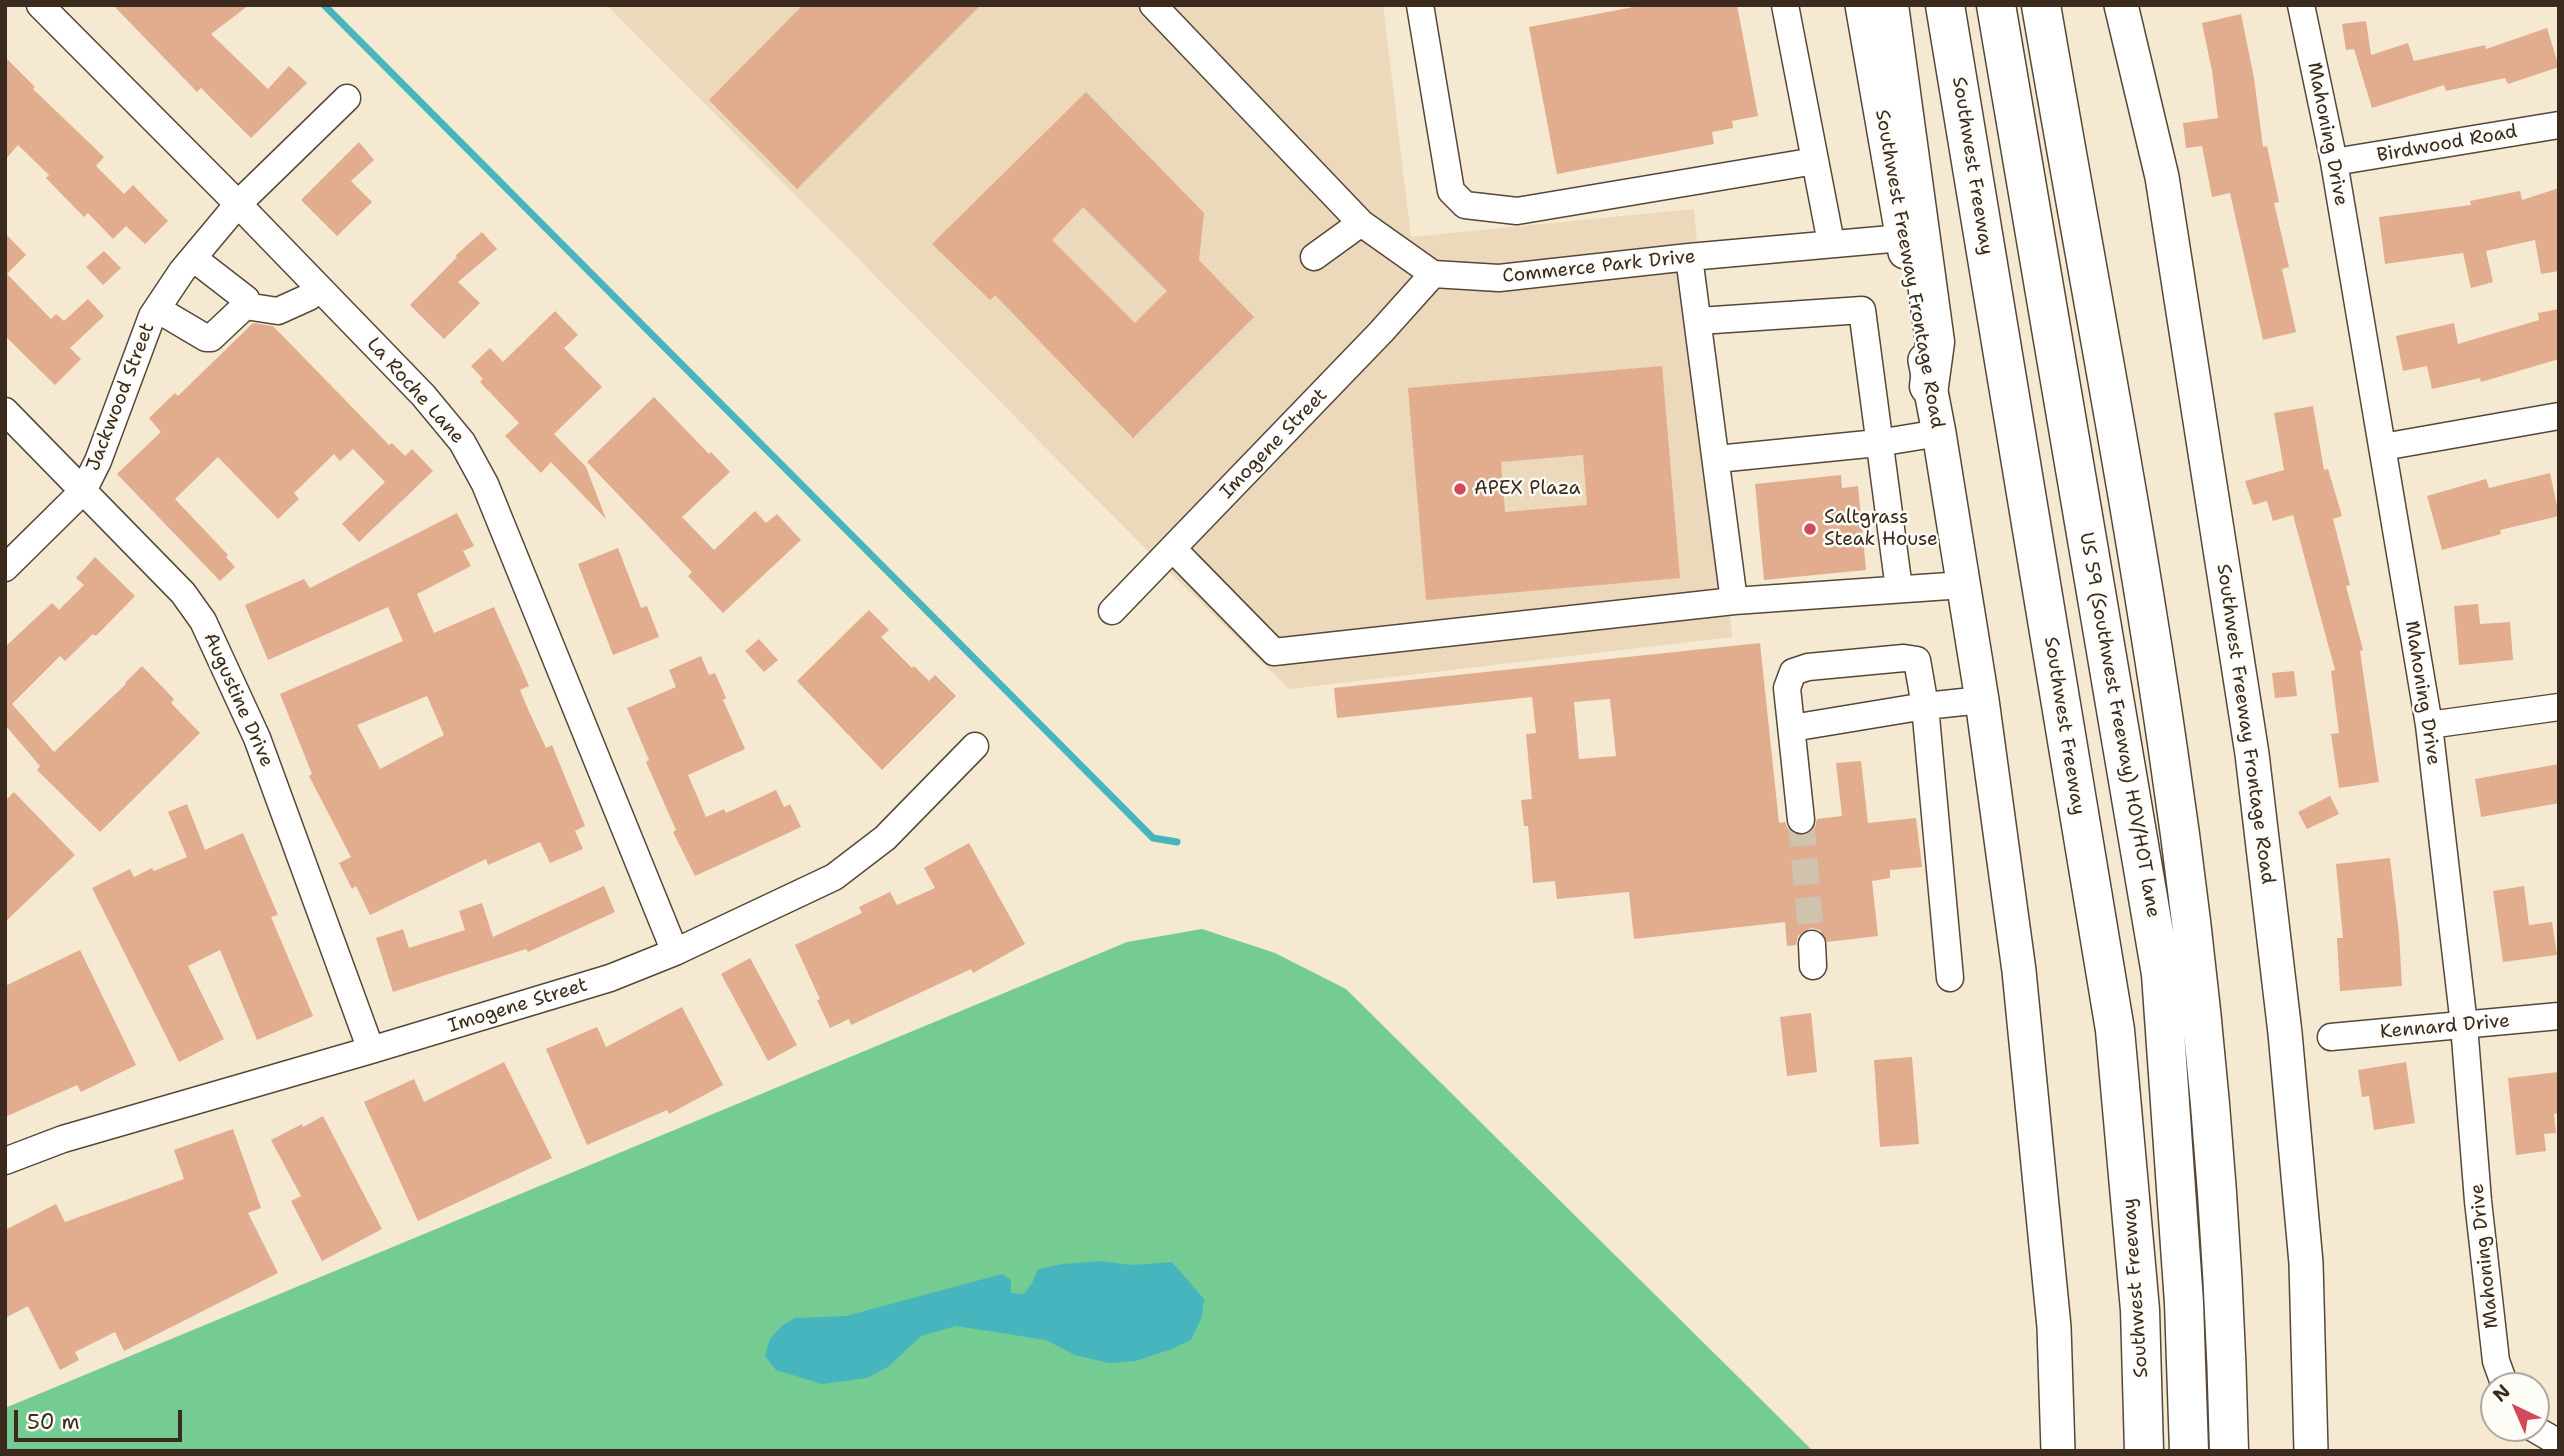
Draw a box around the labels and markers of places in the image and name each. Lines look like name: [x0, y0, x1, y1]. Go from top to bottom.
place label: APEX Plaza: [1474, 478, 1580, 500]
marker: APEX Plaza: [1452, 481, 1468, 497]
place label: Saltgrass Steak House: [1824, 507, 1938, 551]
marker: Saltgrass Steak House: [1802, 521, 1818, 537]

